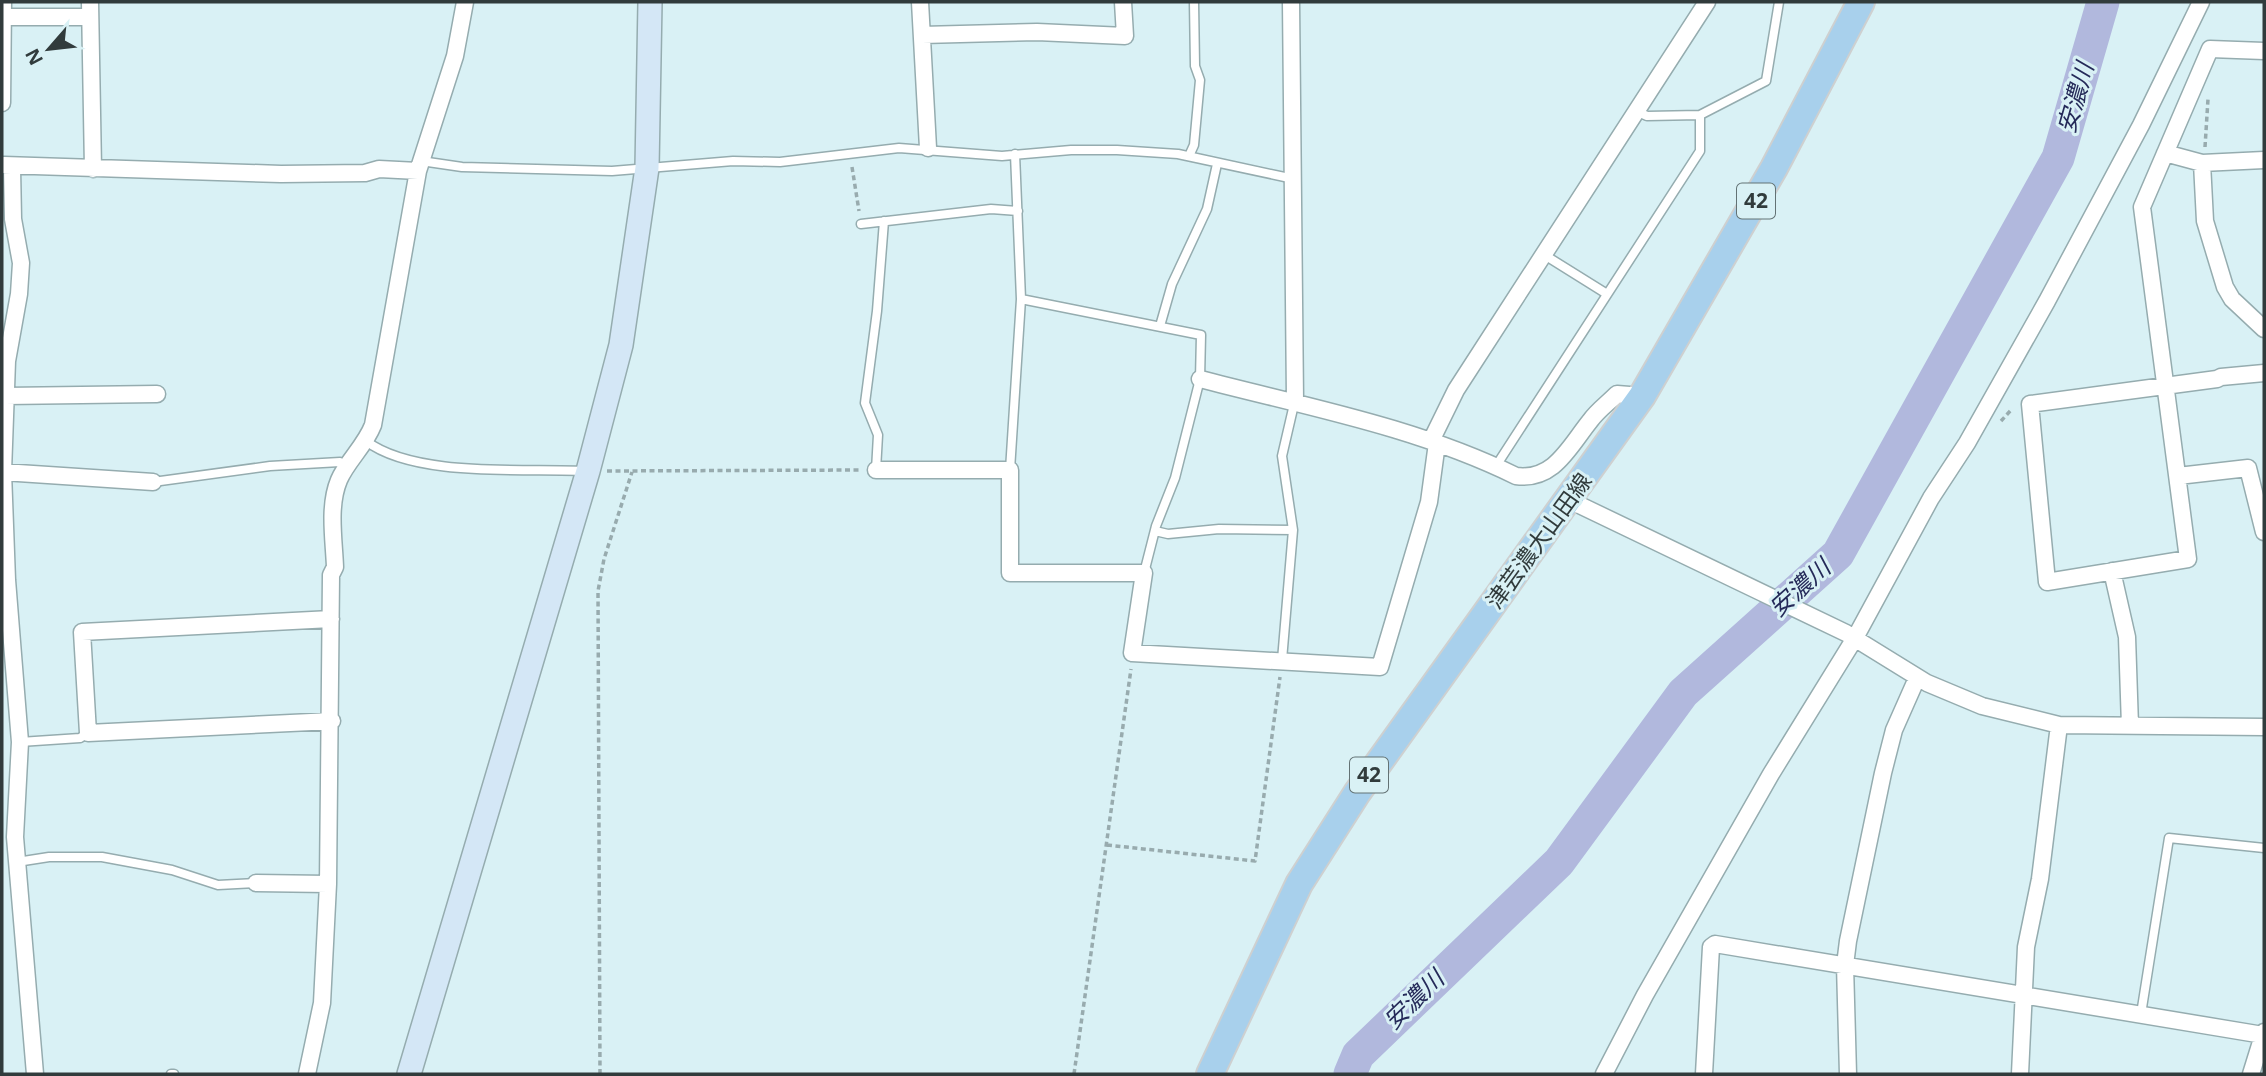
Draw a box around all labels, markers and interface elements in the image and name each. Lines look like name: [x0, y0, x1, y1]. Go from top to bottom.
north arrow: [14, 14, 84, 84]
text: N: [19, 44, 49, 70]
water label: 安濃川: [2049, 56, 2101, 137]
road number: 42: [1737, 184, 1775, 218]
street label: 津芸濃大山田線: [1478, 466, 1598, 615]
water label: 安濃川: [1761, 549, 1839, 623]
road number: 42: [1350, 758, 1388, 792]
water label: 安濃川: [1376, 960, 1452, 1036]

